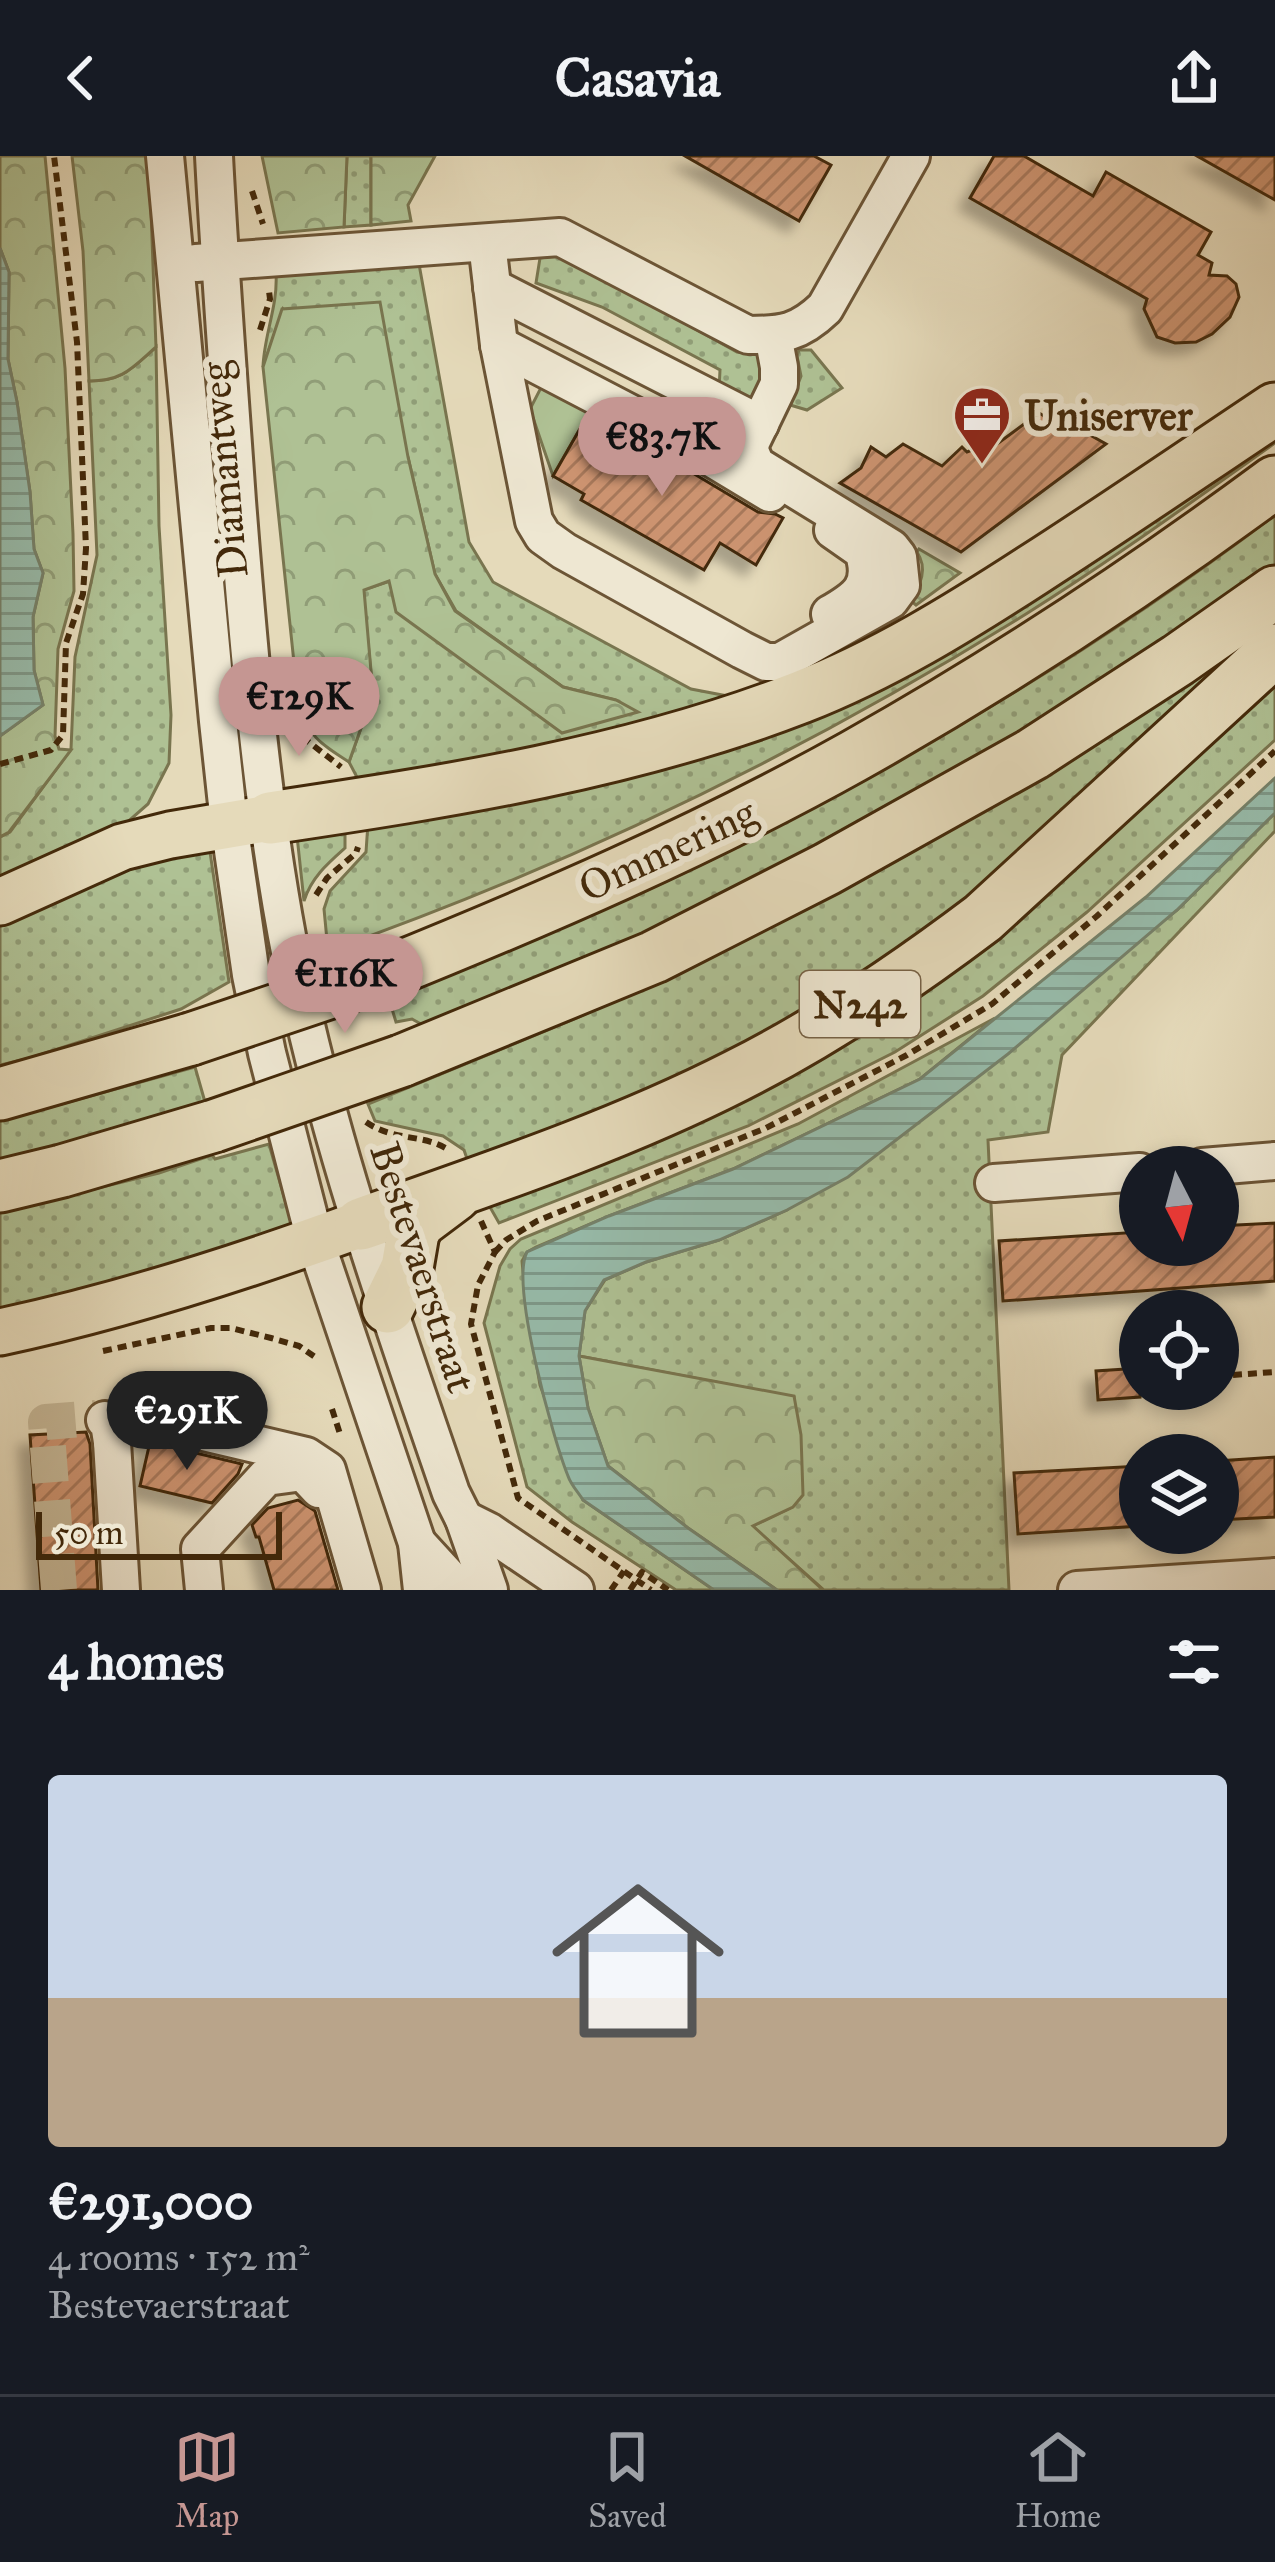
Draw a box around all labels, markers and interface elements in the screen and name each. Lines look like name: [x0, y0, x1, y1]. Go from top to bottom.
icon: back: [48, 45, 114, 111]
text: Casavia: [555, 45, 720, 111]
icon: share: [1161, 45, 1227, 111]
street label: Diamantweg: [189, 359, 259, 580]
office icon: Uniserver: [951, 384, 1013, 466]
place label: Uniserver: [1024, 390, 1194, 442]
pin: €83.7K: [564, 397, 760, 499]
text: €83.7K: [605, 412, 719, 460]
pin: €129K: [215, 657, 383, 759]
text: €129K: [246, 672, 352, 720]
street label: Ommering: [571, 786, 765, 914]
pin: €116K: [261, 934, 429, 1036]
text: €116K: [294, 949, 396, 997]
road number: N242: [800, 971, 920, 1037]
street label: Bestevaerstraat: [358, 1136, 488, 1399]
north arrow: [1119, 1146, 1239, 1266]
map controls: [1119, 1146, 1239, 1554]
button: locate: [1119, 1290, 1239, 1410]
pin: €291K: [103, 1371, 271, 1473]
text: €291K: [134, 1386, 240, 1434]
button: layers: [1119, 1434, 1239, 1554]
scale bar: [36, 1506, 282, 1559]
text: 50 m: [54, 1513, 123, 1553]
icon: filters: [1161, 1629, 1227, 1695]
text: 4 homes: [48, 1631, 224, 1693]
icon: home: [530, 1853, 746, 2069]
text: €291,000: [48, 2171, 253, 2233]
text: 4 rooms · 152 m²: [48, 2233, 310, 2281]
text: Bestevaerstraat: [48, 2281, 290, 2329]
tab: Map: [174, 2424, 240, 2536]
tab: Saved: [588, 2424, 667, 2536]
tab: Home: [1015, 2424, 1101, 2536]

